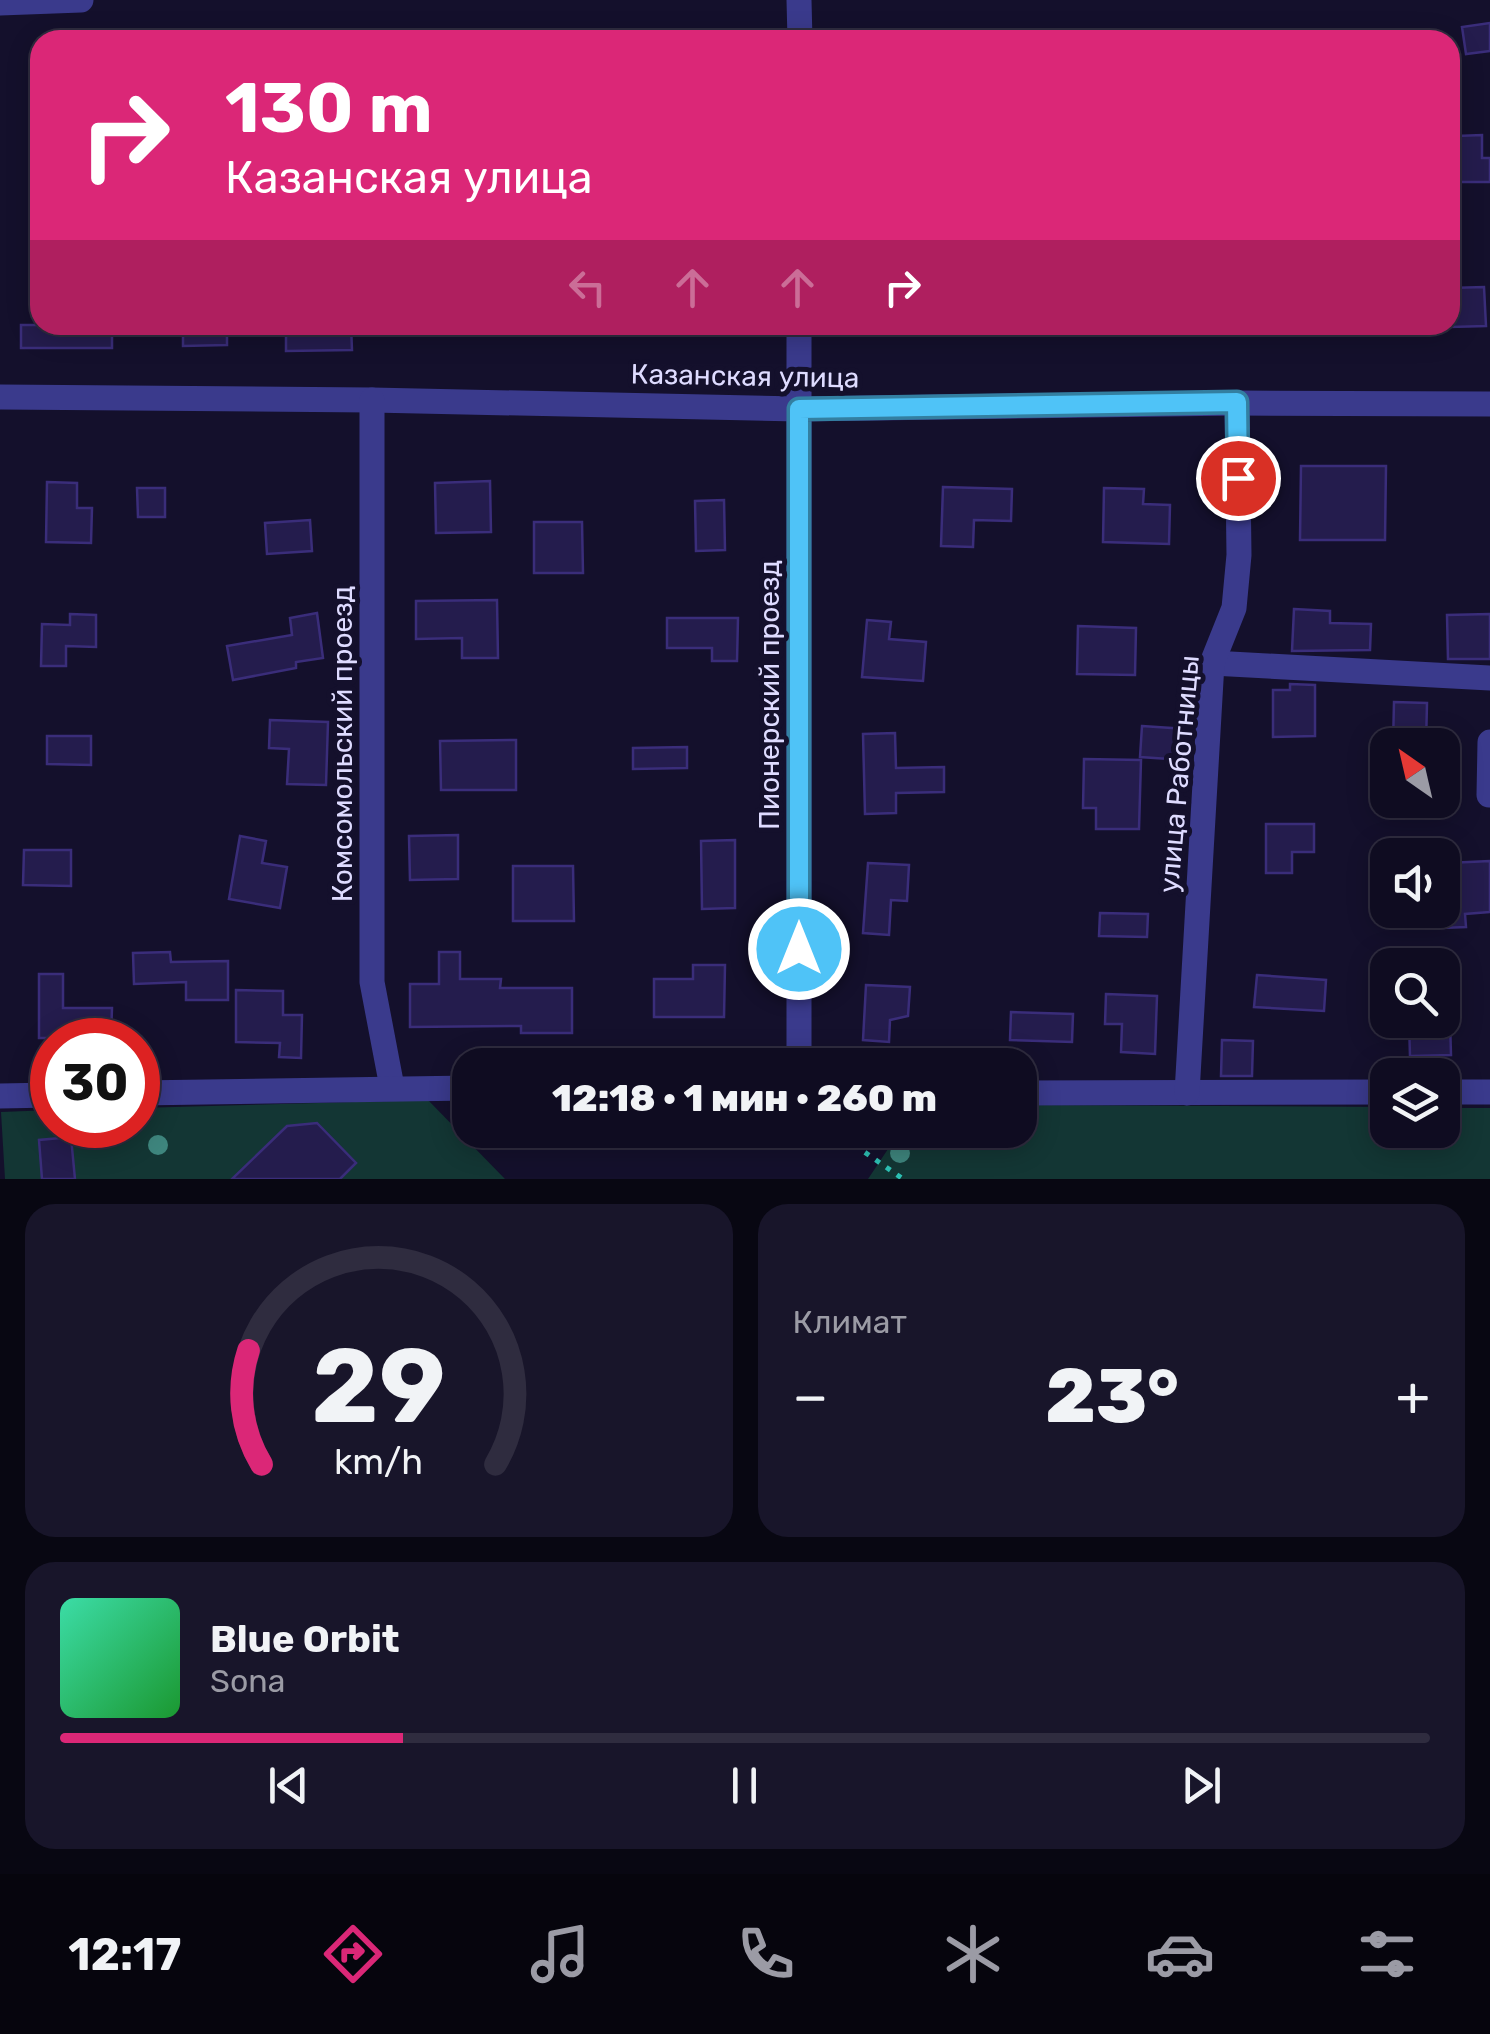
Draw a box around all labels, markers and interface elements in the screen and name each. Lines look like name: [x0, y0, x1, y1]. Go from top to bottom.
text: 130 m: [225, 67, 433, 150]
icon: right: [60, 70, 190, 200]
text: Казанская улица: [225, 151, 593, 204]
icon: left: [560, 260, 615, 315]
icon: ahead: [665, 260, 720, 315]
icon: ahead: [770, 260, 825, 315]
icon: right: [875, 260, 930, 315]
street label: Казанская улица: [630, 358, 860, 394]
pin: [1196, 436, 1281, 521]
icon: arrive: [1211, 451, 1266, 506]
street label: Пионерский проезд: [753, 560, 786, 830]
street label: Комсомольский проезд: [326, 586, 359, 902]
street label: улица Работницы: [1152, 654, 1206, 894]
north arrow: [1370, 728, 1460, 818]
map controls: [1370, 728, 1460, 1148]
button: sound: [1370, 838, 1460, 928]
position arrow: [747, 897, 851, 1001]
button: search: [1370, 948, 1460, 1038]
speed limit sign: 30: [30, 1018, 160, 1148]
button: layers: [1370, 1058, 1460, 1148]
text: 12:18 · 1 мин · 260 m: [552, 1075, 937, 1121]
text: Климат: [793, 1303, 907, 1341]
text: 29: [312, 1325, 446, 1448]
text: 23°: [1045, 1352, 1179, 1441]
text: −: [793, 1364, 828, 1429]
text: +: [1396, 1364, 1430, 1429]
text: km/h: [334, 1441, 423, 1483]
text: Blue Orbit: [210, 1616, 400, 1662]
text: Sona: [210, 1662, 285, 1700]
icon: previous: [261, 1758, 316, 1813]
icon: pause: [717, 1758, 772, 1813]
icon: next: [1174, 1758, 1229, 1813]
icon: directions: [318, 1919, 388, 1989]
icon: music: [525, 1919, 595, 1989]
icon: phone: [731, 1919, 801, 1989]
icon: climate: [938, 1919, 1008, 1989]
icon: car: [1145, 1919, 1215, 1989]
icon: filters: [1352, 1919, 1422, 1989]
text: 12:17: [68, 1928, 181, 1981]

